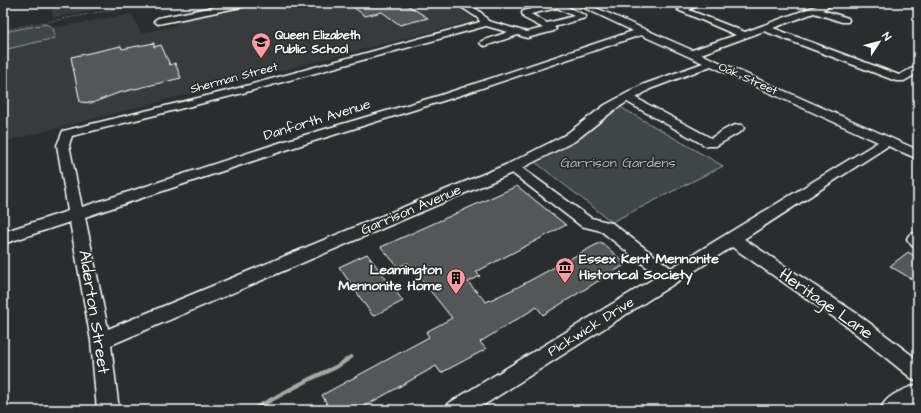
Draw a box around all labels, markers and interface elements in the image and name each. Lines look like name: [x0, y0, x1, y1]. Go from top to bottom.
north arrow: [859, 22, 899, 62]
place label: Queen Elizabeth Public School: [275, 27, 361, 58]
text: N: [879, 29, 895, 44]
school or university icon: Queen Elizabeth Public School: [250, 31, 272, 59]
street label: Sherman Street: [188, 58, 280, 98]
street label: Oak Street: [716, 58, 781, 100]
street label: Danforth Avenue: [261, 94, 373, 146]
park label: Garrison Gardens: [560, 153, 676, 173]
street label: Garrison Avenue: [358, 180, 465, 240]
street label: Alderton Street: [72, 248, 116, 376]
place label: Essex Kent Mennonite Historical Society: [579, 249, 719, 285]
museum icon: Essex Kent Mennonite Historical Society: [554, 256, 576, 284]
place label: Leamington Mennonite Home: [338, 260, 442, 296]
street label: Heritage Lane: [774, 263, 878, 346]
building icon: Leamington Mennonite Home: [445, 267, 467, 295]
street label: Pickwick Drive: [544, 292, 639, 362]

